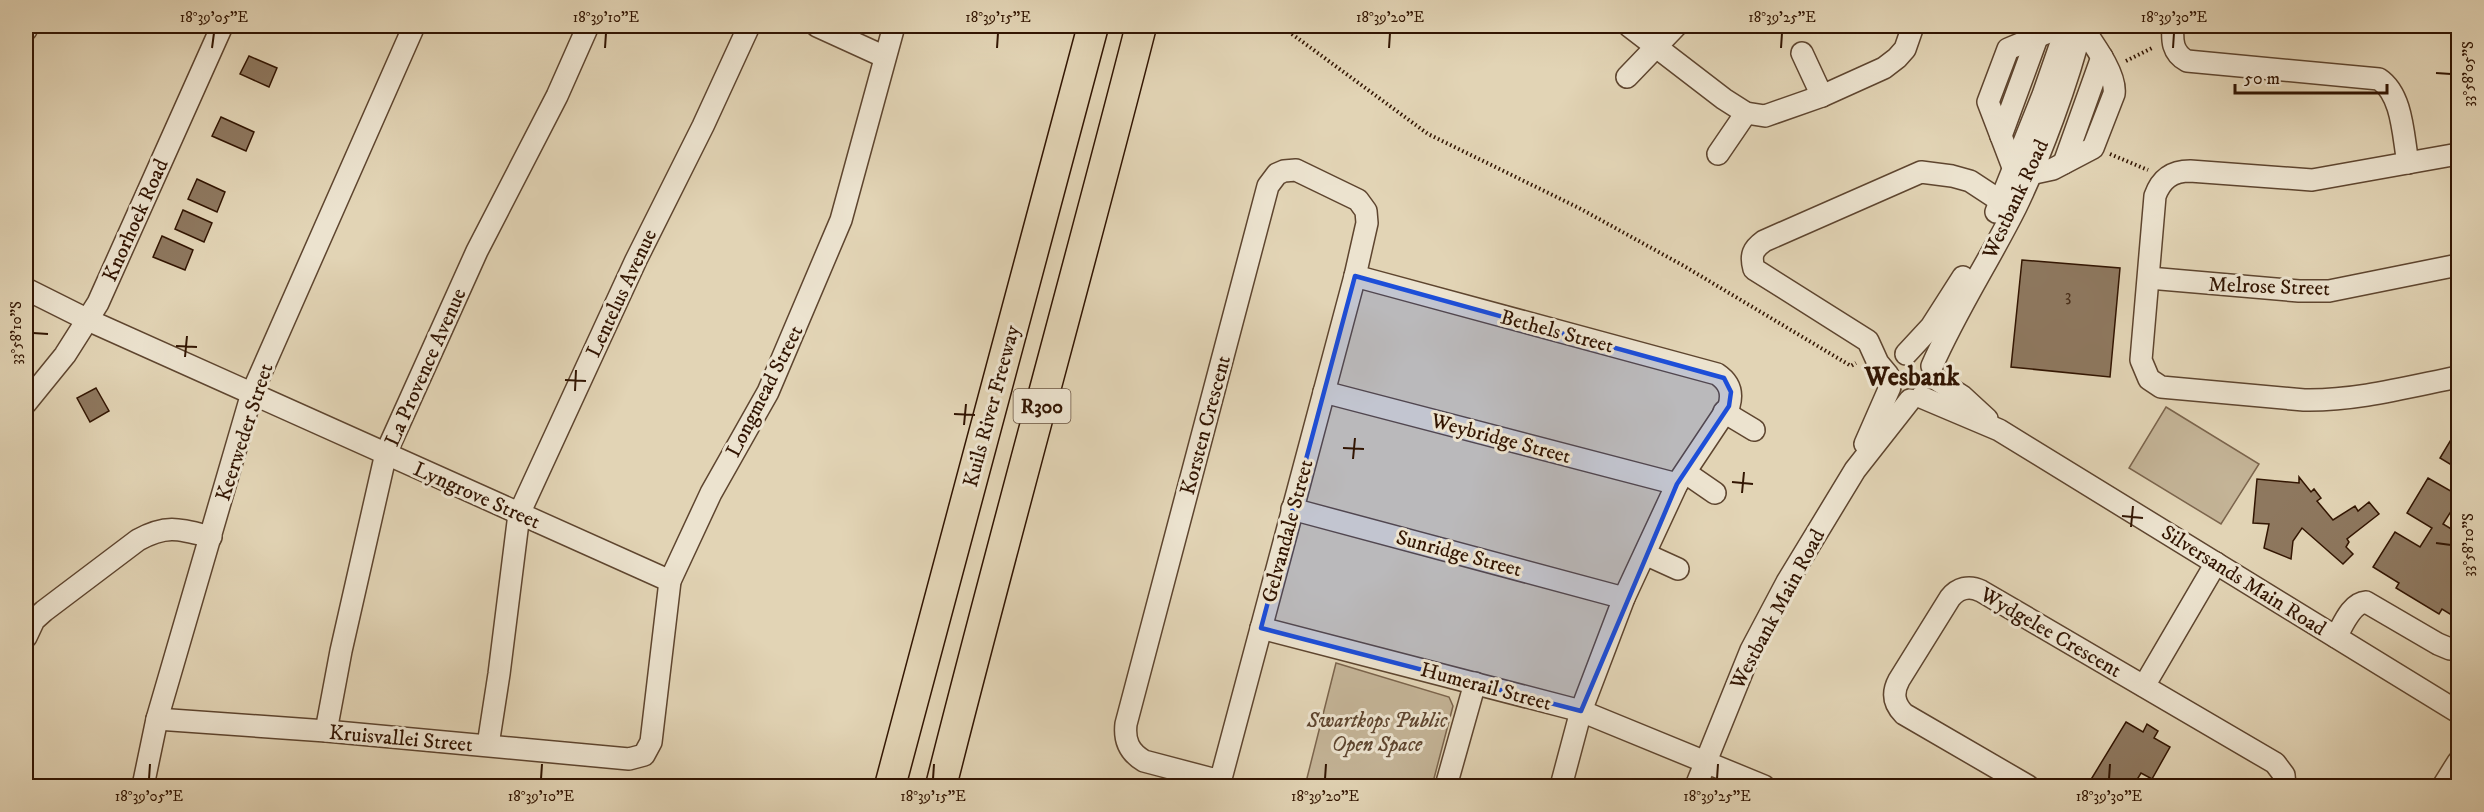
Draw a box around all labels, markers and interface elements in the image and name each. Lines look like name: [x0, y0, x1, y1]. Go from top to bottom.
text: 18°39'05"E: [180, 8, 249, 27]
text: 18°39'10"E: [573, 8, 640, 27]
text: 18°39'15"E: [965, 8, 1031, 27]
text: 18°39'20"E: [1356, 8, 1424, 27]
text: 18°39'25"E: [1748, 8, 1816, 27]
text: 18°39'30"E: [2141, 8, 2208, 27]
text: 33°58'05"S: [2459, 41, 2478, 107]
scale bar: [2235, 57, 2386, 95]
text: 50 m: [2244, 68, 2280, 90]
street label: Westbank Road: [1976, 135, 2055, 264]
street label: Knorhoek Road: [97, 154, 175, 286]
street label: Lentelus Avenue: [581, 225, 663, 362]
street label: Melrose Street: [2208, 272, 2331, 302]
street label: La Provence Avenue: [379, 284, 473, 451]
house number: 3: [2065, 285, 2071, 307]
text: 33°58'10"S: [7, 301, 26, 365]
street label: Bethels Street: [1497, 304, 1616, 360]
street label: Longmead Street: [721, 321, 809, 462]
street label: Kuils River Freeway: [958, 321, 1026, 490]
street label: Korsten Crescent: [1175, 353, 1237, 498]
street label: Keerweder Street: [210, 360, 280, 504]
district label: Wesbank: [1863, 360, 1960, 394]
road number: R300: [1014, 389, 1070, 423]
street label: Weybridge Street: [1427, 408, 1574, 470]
street label: Lyngrove Street: [409, 456, 544, 536]
street label: Gelvandale Street: [1256, 457, 1320, 606]
text: 33°58'10"S: [2459, 513, 2478, 577]
street label: Silversands Main Road: [2156, 520, 2331, 642]
street label: Westbank Main Road: [1724, 524, 1831, 695]
street label: Sunridge Street: [1393, 525, 1525, 583]
street label: Wydgelee Crescent: [1974, 581, 2126, 684]
street label: Humerail Street: [1417, 657, 1554, 717]
park label: Swartkops Public Open Space: [1306, 708, 1448, 758]
street label: Kruisvallei Street: [328, 720, 474, 758]
text: 18°39'05"E: [115, 787, 184, 806]
text: 18°39'10"E: [508, 787, 575, 806]
text: 18°39'15"E: [900, 787, 966, 806]
text: 18°39'20"E: [1291, 787, 1359, 806]
text: 18°39'25"E: [1683, 787, 1751, 806]
text: 18°39'30"E: [2076, 787, 2143, 806]

